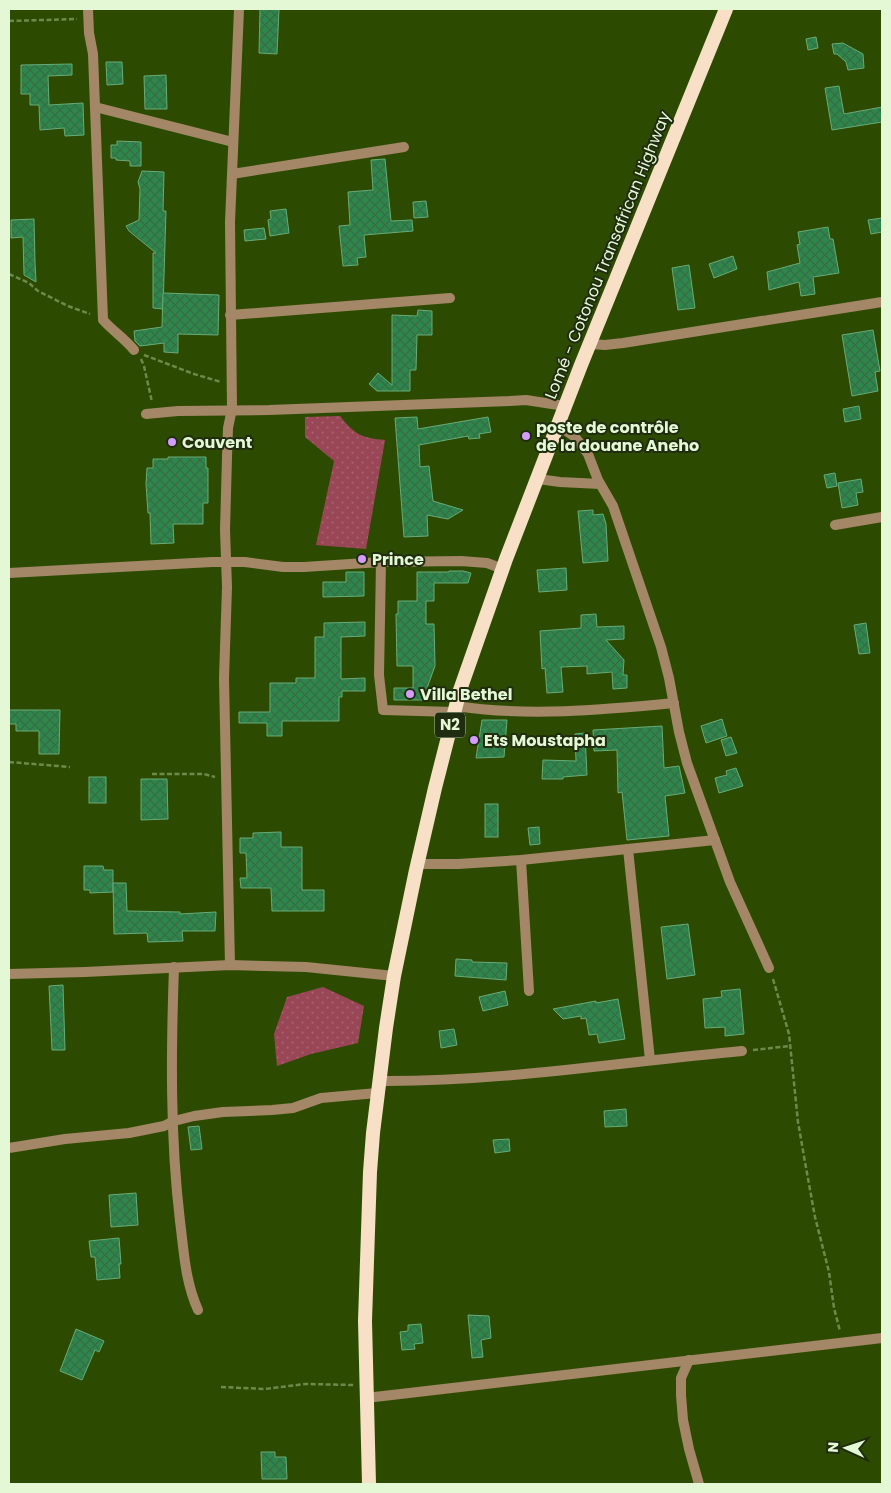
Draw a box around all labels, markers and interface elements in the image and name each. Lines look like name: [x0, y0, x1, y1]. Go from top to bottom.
street label: Lomé - Cotonou Transafrican Highway: [539, 108, 676, 403]
place label: poste de contrôle de la douane Aneho: [536, 416, 699, 457]
marker: poste de contrôle de la douane Aneho: [520, 430, 532, 442]
place label: Couvent: [182, 431, 252, 454]
marker: Couvent: [166, 436, 178, 448]
place label: Prince: [372, 548, 424, 571]
marker: Prince: [356, 553, 368, 565]
place label: Villa Bethel: [420, 683, 512, 706]
marker: Villa Bethel: [404, 688, 416, 700]
road number: N2: [435, 712, 465, 738]
place label: Ets Moustapha: [484, 729, 606, 752]
marker: Ets Moustapha: [468, 734, 480, 746]
north arrow: [821, 1423, 871, 1473]
text: N: [823, 1442, 843, 1453]

